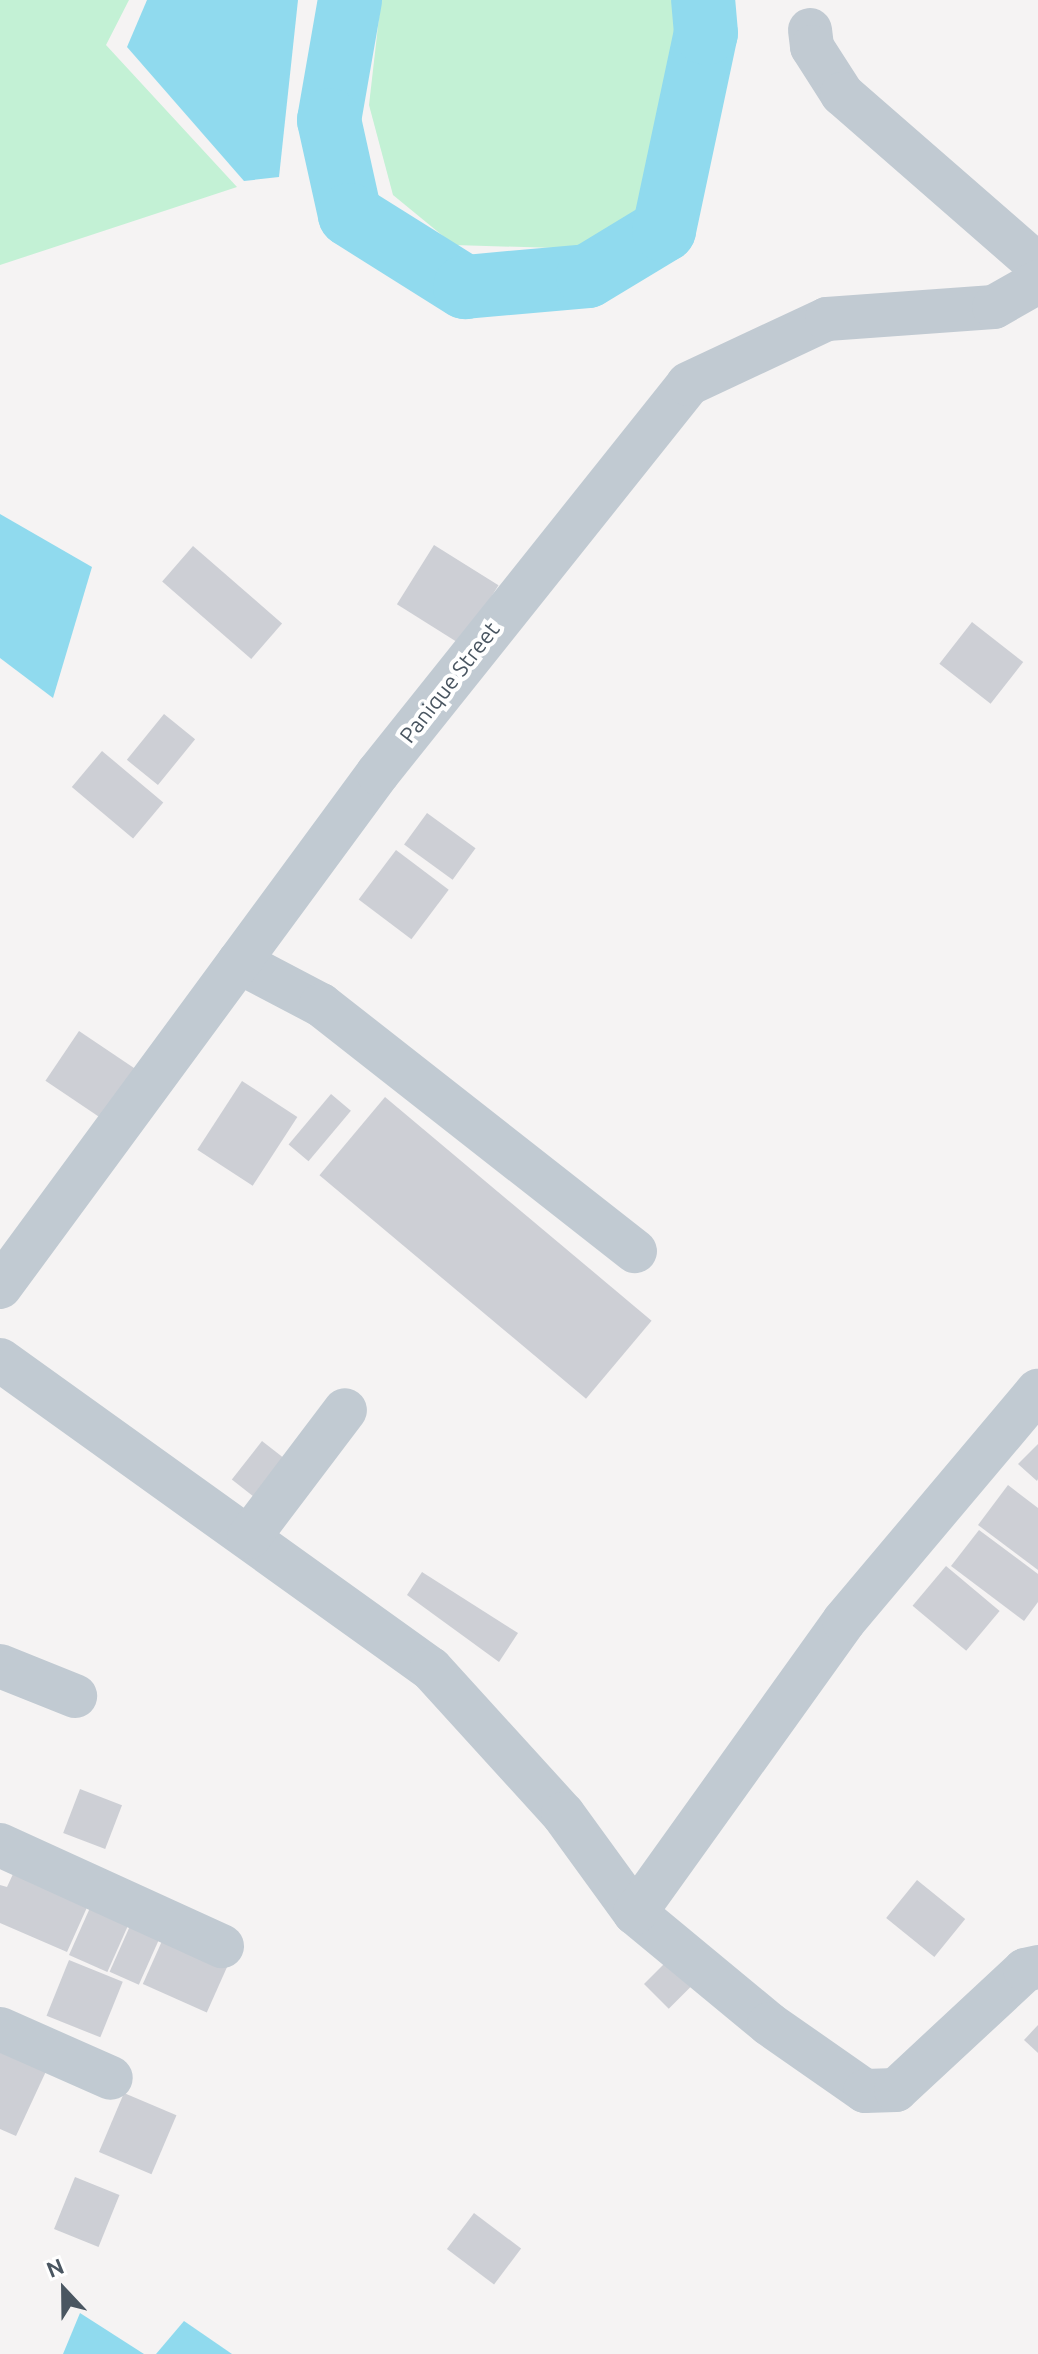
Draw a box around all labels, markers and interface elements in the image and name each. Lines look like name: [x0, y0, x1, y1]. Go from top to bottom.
street label: Panique Street: [394, 616, 504, 748]
north arrow: [24, 2250, 104, 2330]
text: N: [43, 2253, 67, 2282]

